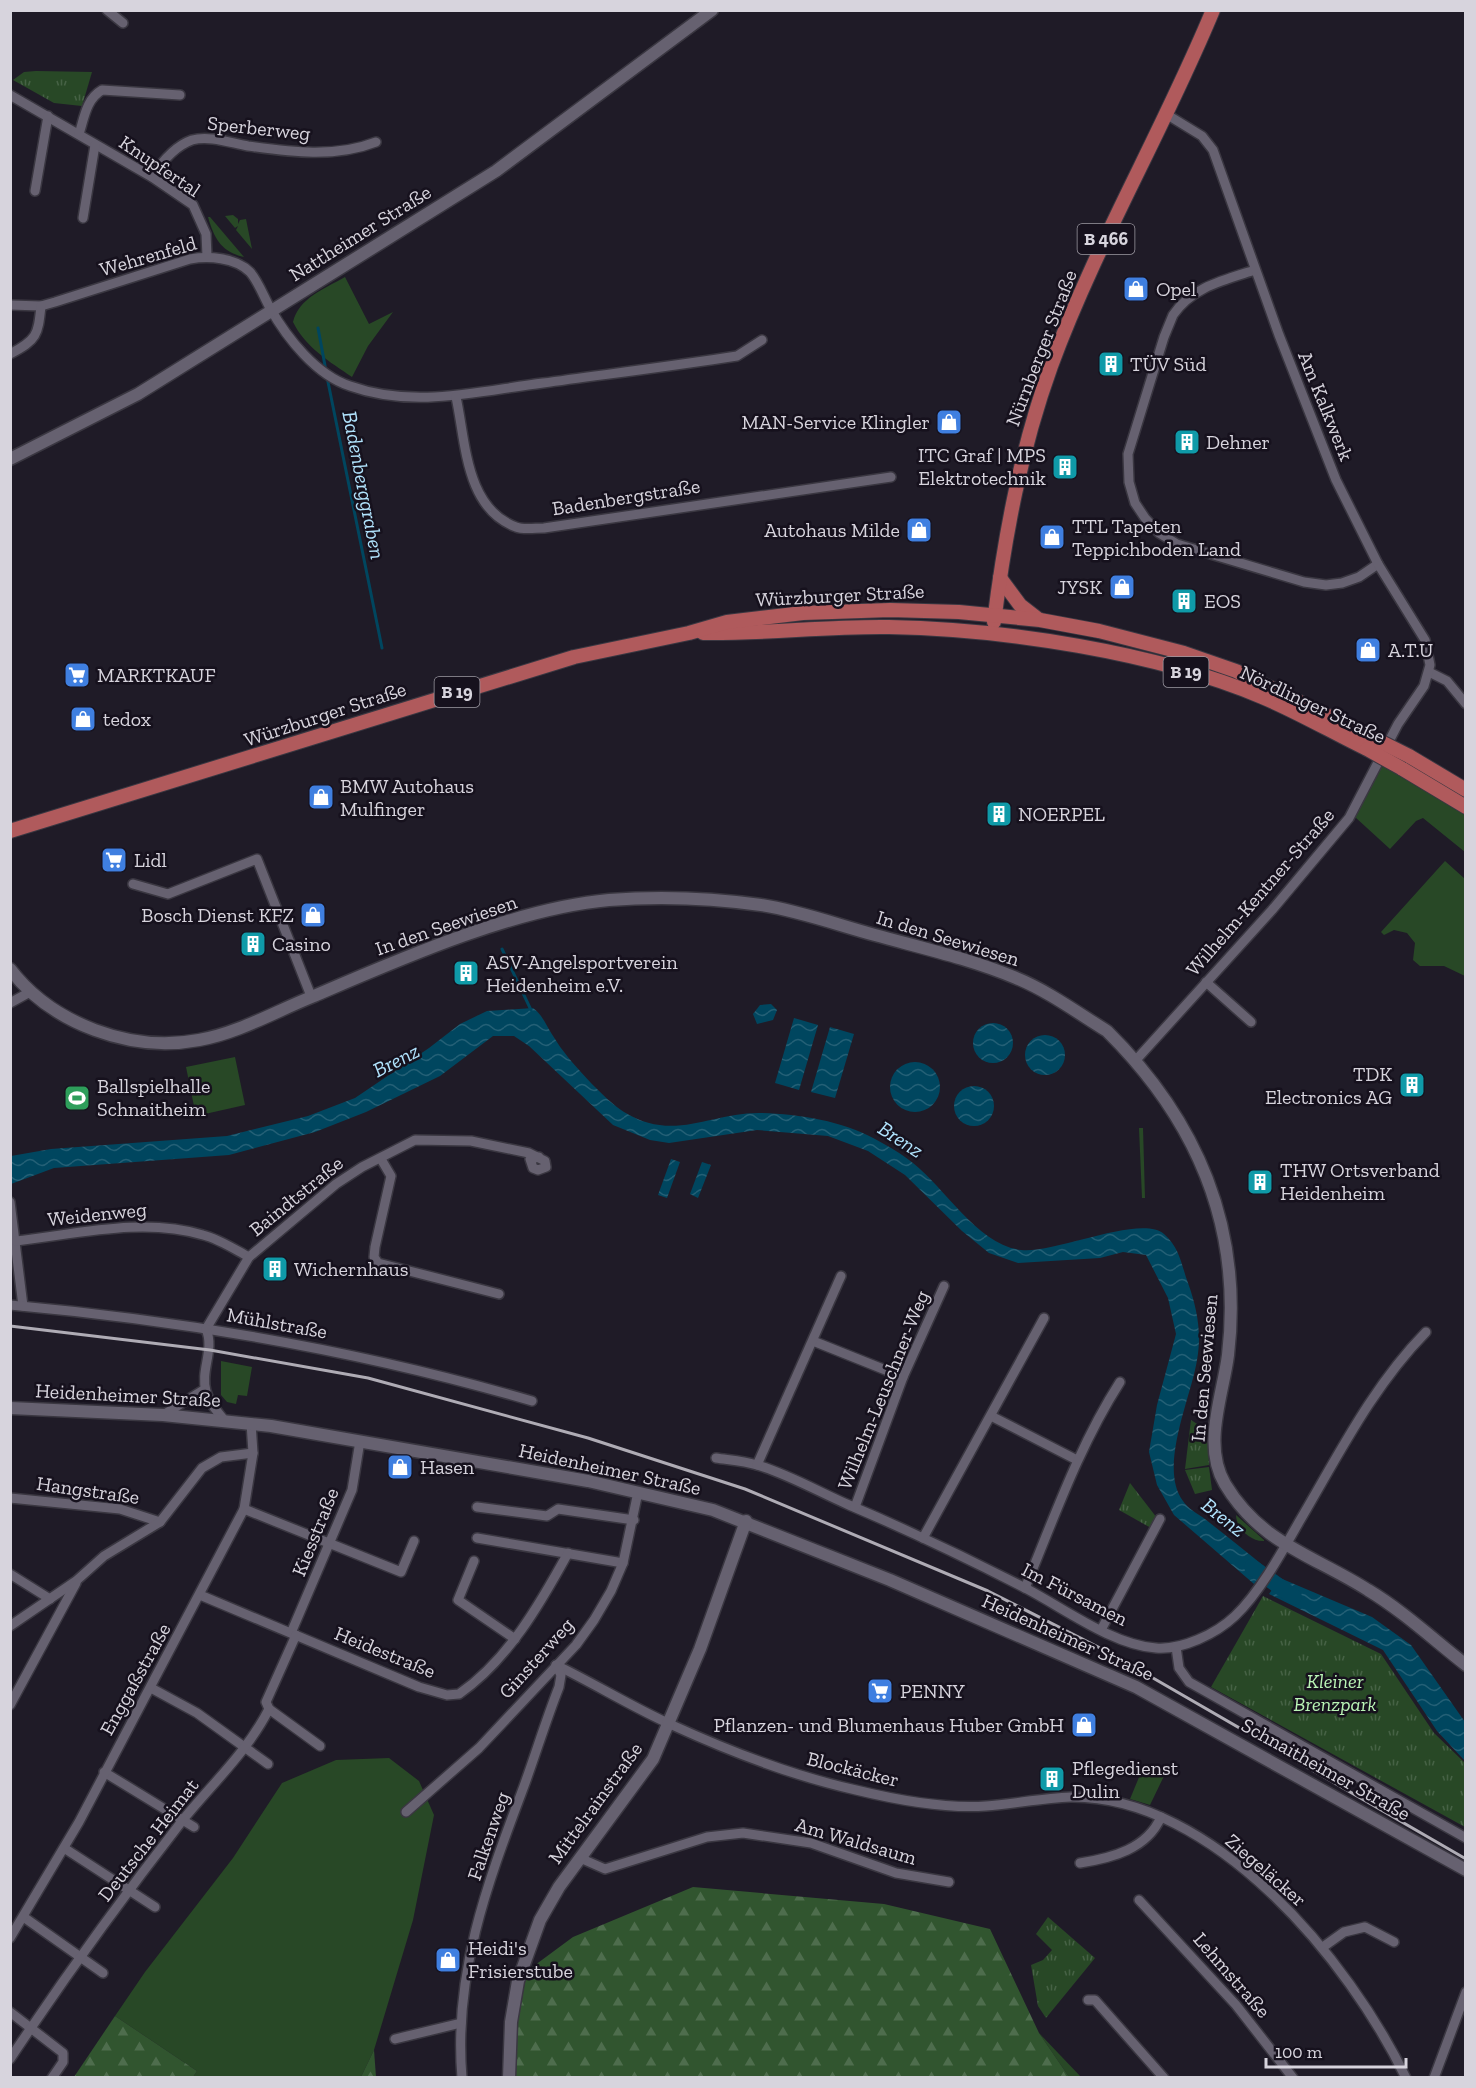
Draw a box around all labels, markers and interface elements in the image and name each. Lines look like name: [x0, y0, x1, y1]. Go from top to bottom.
street label: Sperberweg: [206, 111, 312, 145]
street label: Knupfertal: [115, 130, 205, 202]
street label: Nattheimer Straße: [285, 180, 435, 286]
road number: B 466: [1078, 224, 1134, 254]
street label: Wehrenfeld: [97, 231, 199, 281]
street label: Nürnberger Straße: [1000, 266, 1082, 430]
shop icon: Opel: [1121, 274, 1151, 304]
place label: Opel: [1156, 277, 1196, 301]
street label: Am Kalkwerk: [1293, 348, 1359, 465]
building icon: TÜV Süd: [1096, 349, 1126, 379]
place label: TÜV Süd: [1130, 352, 1206, 376]
shop icon: MAN-Service Klingler: [934, 407, 964, 437]
water label: Badenberggraben: [337, 409, 391, 561]
place label: MAN-Service Klingler: [741, 410, 930, 434]
building icon: Dehner: [1172, 427, 1202, 457]
place label: Dehner: [1206, 430, 1270, 454]
place label: ITC Graf | MPS Elektrotechnik: [918, 443, 1047, 490]
building icon: ITC Graf | MPS Elektrotechnik: [1050, 452, 1080, 482]
street label: Badenbergstraße: [550, 473, 702, 521]
place label: TTL Tapeten Teppichboden Land: [1072, 514, 1241, 561]
shop icon: Autohaus Milde: [904, 515, 934, 545]
place label: Autohaus Milde: [764, 518, 900, 542]
shop icon: TTL Tapeten Teppichboden Land: [1037, 522, 1067, 552]
shop icon: JYSK: [1107, 572, 1137, 602]
place label: JYSK: [1057, 575, 1102, 599]
street label: Würzburger Straße: [755, 579, 925, 611]
building icon: EOS: [1169, 586, 1199, 616]
place label: EOS: [1204, 589, 1241, 613]
shop icon: A.T.U: [1353, 635, 1383, 665]
place label: A.T.U: [1388, 638, 1433, 662]
road number: B 19: [1164, 657, 1208, 687]
supermarket icon: MARKTKAUF: [62, 660, 92, 690]
street label: Nördlinger Straße: [1236, 660, 1390, 748]
place label: MARKTKAUF: [97, 663, 216, 687]
street label: Würzburger Straße: [241, 676, 409, 752]
road number: B 19: [434, 677, 480, 707]
shop icon: tedox: [68, 704, 98, 734]
place label: tedox: [103, 707, 151, 731]
place label: BMW Autohaus Mulfinger: [340, 774, 474, 821]
shop icon: BMW Autohaus Mulfinger: [306, 782, 336, 812]
building icon: NOERPEL: [984, 799, 1014, 829]
place label: NOERPEL: [1018, 802, 1105, 826]
street label: Wilhelm-Kentner-Straße: [1181, 803, 1339, 981]
supermarket icon: Lidl: [99, 845, 129, 875]
place label: Lidl: [134, 848, 167, 872]
street label: In den Seewiesen: [372, 889, 520, 960]
shop icon: Bosch Dienst KFZ: [298, 900, 328, 930]
place label: Bosch Dienst KFZ: [141, 903, 294, 927]
street label: In den Seewiesen: [874, 905, 1023, 971]
building icon: Casino: [238, 929, 268, 959]
place label: Casino: [272, 932, 331, 956]
place label: ASV-Angelsportverein Heidenheim e.V.: [486, 950, 678, 997]
building icon: ASV-Angelsportverein Heidenheim e.V.: [451, 958, 481, 988]
water label: Brenz: [369, 1038, 423, 1082]
place label: TDK Electronics AG: [1265, 1062, 1392, 1109]
building icon: TDK Electronics AG: [1397, 1070, 1427, 1100]
place label: Ballspielhalle Schnaitheim: [97, 1074, 210, 1121]
sports icon: Ballspielhalle Schnaitheim: [62, 1083, 92, 1113]
water label: Brenz: [874, 1115, 928, 1163]
street label: Baindtstraße: [244, 1151, 348, 1241]
place label: THW Ortsverband Heidenheim: [1280, 1158, 1440, 1205]
building icon: THW Ortsverband Heidenheim: [1245, 1167, 1275, 1197]
street label: Weidenweg: [46, 1197, 148, 1231]
building icon: Wichernhaus: [260, 1254, 290, 1284]
place label: Wichernhaus: [294, 1257, 408, 1281]
street label: Wilhelm-Leuschner-Weg: [832, 1287, 934, 1493]
street label: In den Seewiesen: [1186, 1293, 1222, 1443]
street label: Mühlstraße: [225, 1302, 329, 1344]
street label: Heidenheimer Straße: [35, 1378, 221, 1412]
street label: Heidenheimer Straße: [517, 1438, 703, 1500]
shop icon: Hasen: [385, 1452, 415, 1482]
place label: Hasen: [420, 1455, 475, 1479]
street label: Hangstraße: [35, 1471, 141, 1509]
street label: Kiesstraße: [286, 1484, 344, 1580]
water label: Brenz: [1197, 1492, 1251, 1542]
street label: Im Fürsamen: [1018, 1557, 1132, 1631]
street label: Heidenheimer Straße: [978, 1588, 1158, 1686]
street label: Ginsterweg: [494, 1613, 579, 1703]
street label: Enggaßstraße: [94, 1619, 176, 1739]
street label: Heidestraße: [331, 1621, 439, 1683]
park label: Kleiner Brenzpark: [1294, 1669, 1377, 1716]
supermarket icon: PENNY: [865, 1676, 895, 1706]
place label: PENNY: [900, 1679, 966, 1703]
shop icon: Pflanzen- und Blumenhaus Huber GmbH: [1069, 1710, 1099, 1740]
place label: Pflanzen- und Blumenhaus Huber GmbH: [713, 1713, 1064, 1737]
street label: Schnaitheimer Straße: [1237, 1713, 1415, 1825]
street label: Mittelrainstraße: [543, 1737, 647, 1869]
street label: Blockäcker: [805, 1746, 901, 1792]
place label: Pflegedienst Dulin: [1072, 1756, 1179, 1803]
building icon: Pflegedienst Dulin: [1037, 1764, 1067, 1794]
street label: Deutsche Heimat: [93, 1773, 204, 1906]
street label: Falkenweg: [462, 1789, 514, 1883]
street label: Am Waldsaum: [793, 1812, 920, 1870]
street label: Ziegeläcker: [1221, 1828, 1311, 1912]
street label: Lehmstraße: [1188, 1927, 1276, 2023]
place label: Heidi's Frisierstube: [468, 1936, 573, 1983]
shop icon: Heidi's Frisierstube: [433, 1945, 463, 1975]
scale bar: [1266, 2031, 1406, 2069]
text: 100 m: [1275, 2041, 1323, 2063]

